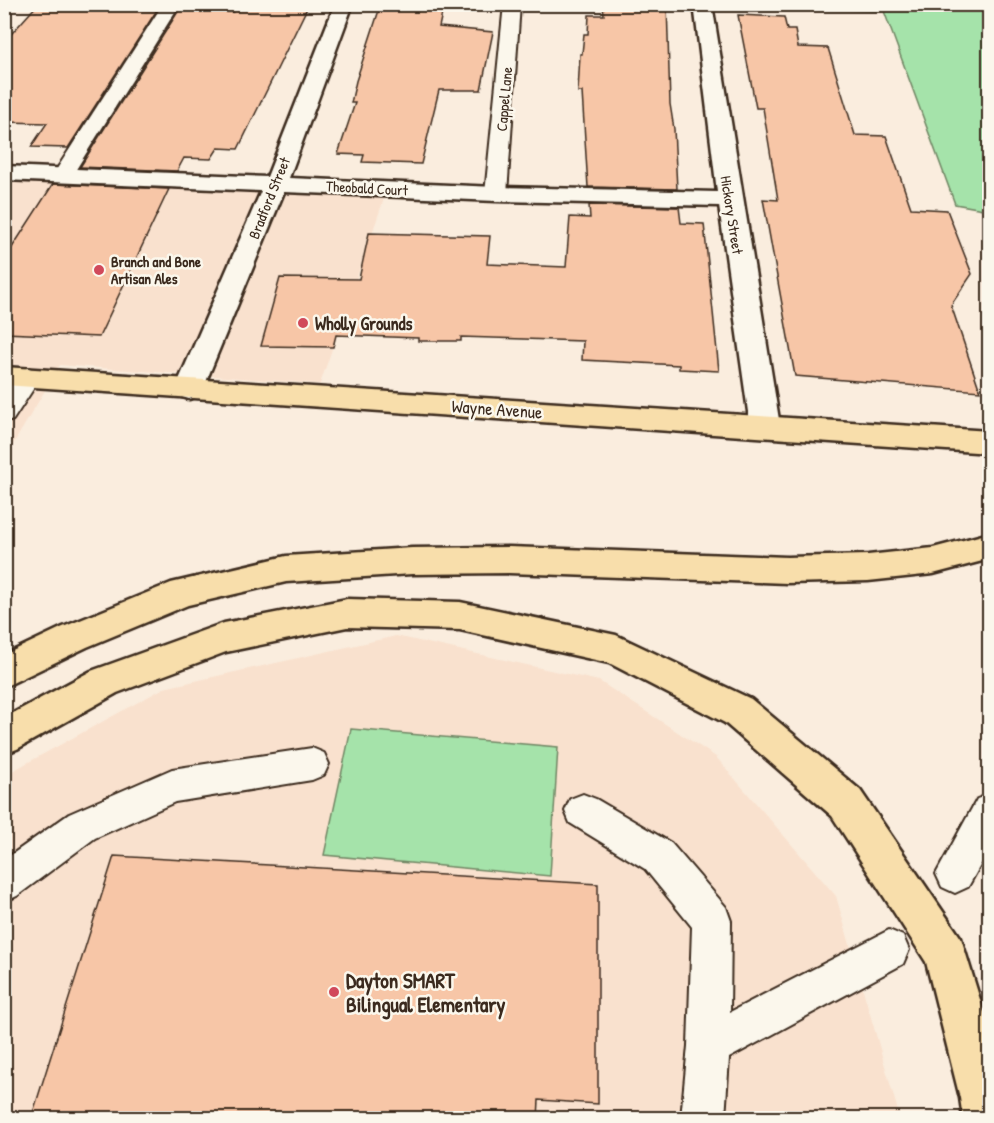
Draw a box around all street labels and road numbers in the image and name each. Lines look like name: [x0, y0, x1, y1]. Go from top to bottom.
street label: Cappel Lane: [491, 66, 517, 132]
street label: Bradford Street: [243, 153, 295, 242]
street label: Hickory Street: [715, 174, 749, 256]
street label: Theobald Court: [326, 175, 409, 201]
street label: Wayne Avenue: [451, 393, 543, 425]

